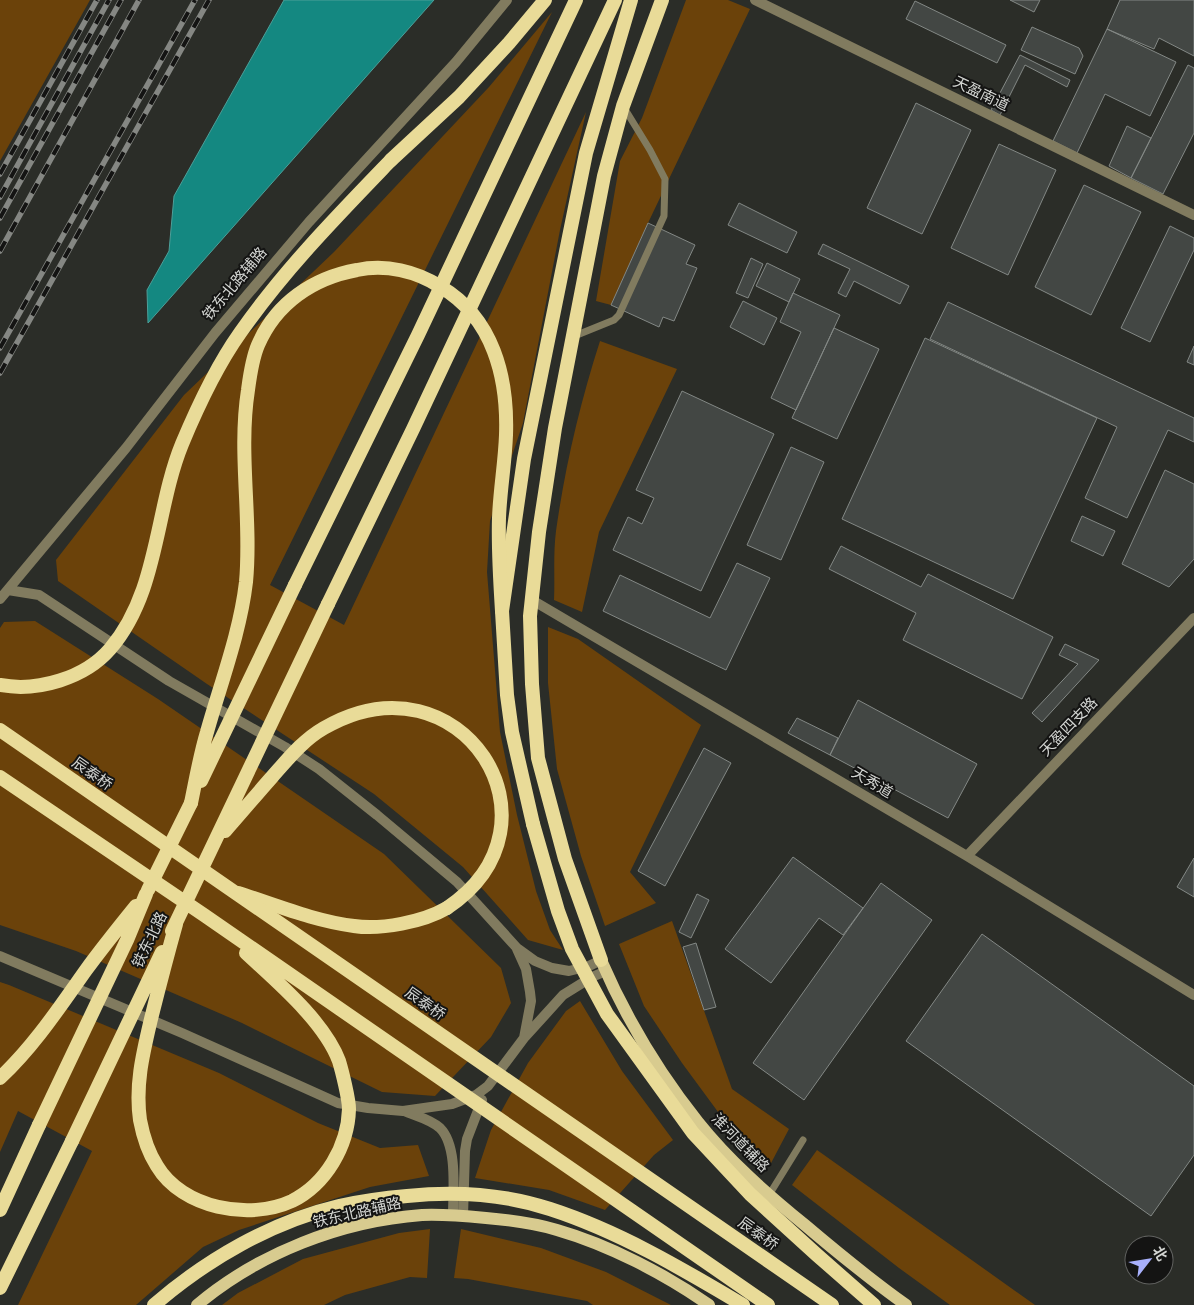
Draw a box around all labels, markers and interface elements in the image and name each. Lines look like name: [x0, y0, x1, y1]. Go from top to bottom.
street label: 天盈南道: [950, 72, 1012, 116]
street label: 铁东北路辅路: [199, 243, 271, 325]
street label: 天盈四支路: [1036, 693, 1102, 761]
street label: 辰泰桥: [68, 753, 116, 795]
street label: 天秀道: [848, 763, 896, 803]
street label: 铁东北路: [128, 909, 172, 971]
street label: 辰泰桥: [401, 983, 449, 1025]
street label: 淮河道辅路: [707, 1109, 773, 1177]
street label: 铁东北路辅路: [311, 1194, 403, 1232]
street label: 辰泰桥: [734, 1213, 782, 1255]
north arrow: [1124, 1235, 1174, 1285]
text: 北: [1149, 1243, 1171, 1264]

